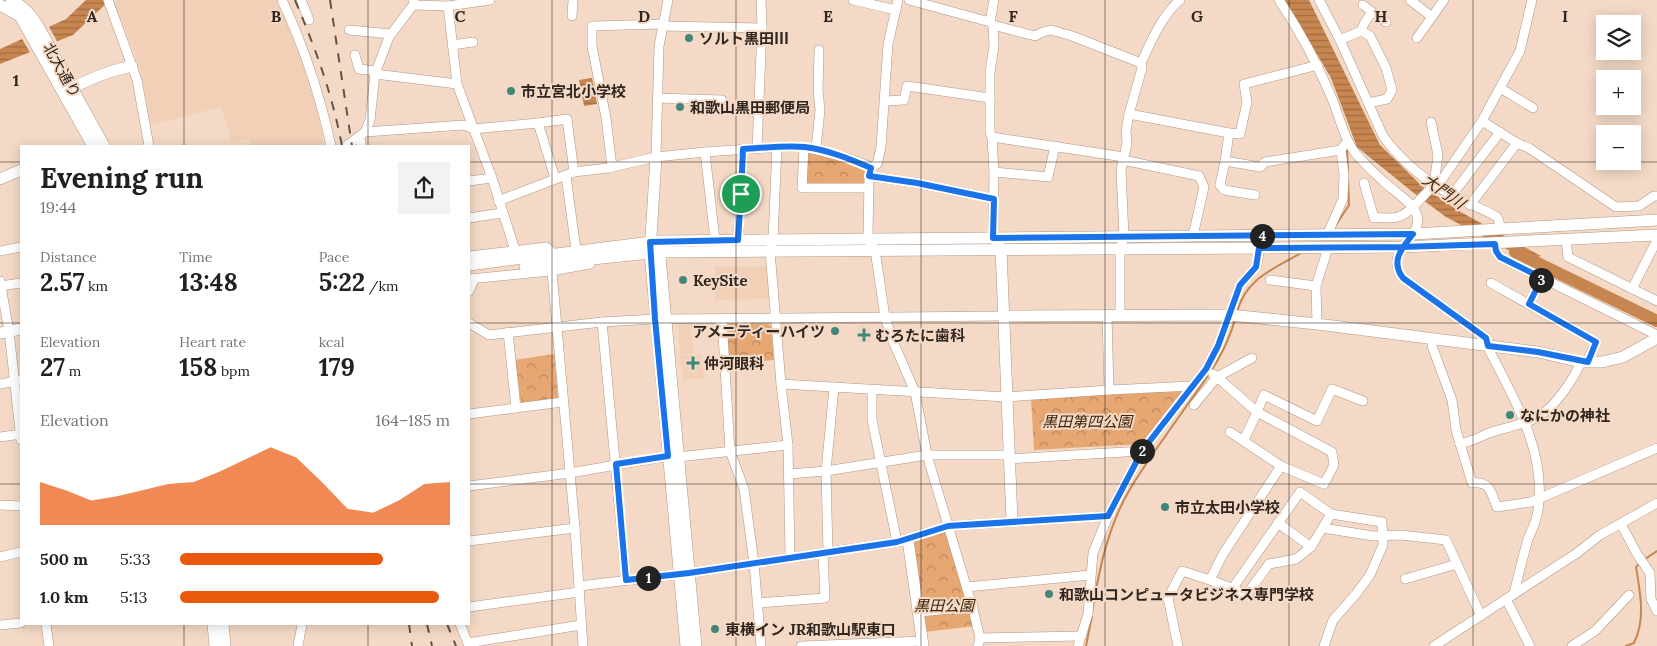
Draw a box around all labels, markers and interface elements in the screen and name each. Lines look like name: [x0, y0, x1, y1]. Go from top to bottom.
text: A: [87, 6, 98, 26]
text: B: [271, 6, 282, 26]
text: C: [454, 6, 466, 26]
text: D: [638, 6, 650, 26]
text: E: [823, 6, 833, 26]
text: F: [1008, 6, 1018, 26]
text: G: [1191, 6, 1203, 26]
text: H: [1375, 6, 1388, 26]
text: I: [1562, 6, 1568, 26]
map controls: [1596, 15, 1641, 170]
button: layers: [1596, 15, 1641, 60]
place label: ソルト黒田Ⅲ: [699, 29, 789, 48]
marker: ソルト黒田Ⅲ: [683, 32, 695, 44]
street label: 北大通り: [39, 39, 85, 101]
text: 1: [13, 70, 19, 90]
button: +: [1596, 70, 1641, 115]
place label: 市立宮北小学校: [521, 82, 626, 101]
marker: 市立宮北小学校: [505, 85, 517, 97]
place label: 和歌山黒田郵便局: [690, 98, 810, 117]
marker: 和歌山黒田郵便局: [674, 101, 686, 113]
button: −: [1596, 125, 1641, 170]
text: Evening run: [40, 160, 203, 196]
button: share: [398, 162, 450, 214]
water label: 大門川: [1419, 169, 1471, 214]
pin: [720, 173, 762, 215]
icon: arrive: [727, 180, 755, 208]
text: 19:44: [40, 197, 76, 217]
pin: 4: [1250, 224, 1274, 248]
text: 4: [1259, 227, 1266, 245]
text: Distance: [40, 248, 97, 266]
text: Time: [179, 248, 212, 266]
text: Pace: [319, 248, 349, 266]
text: 2.57: [40, 266, 84, 298]
text: 13:48: [179, 266, 238, 298]
text: 5:22: [319, 266, 365, 298]
pin: 3: [1528, 268, 1554, 292]
place label: KeySite: [693, 271, 748, 290]
text: 3: [1538, 271, 1545, 289]
marker: KeySite: [677, 274, 689, 286]
text: km: [84, 277, 108, 295]
text: /km: [365, 277, 398, 295]
place label: アメニティーハイツ: [692, 322, 825, 341]
marker: アメニティーハイツ: [829, 325, 841, 337]
place label: むろたに歯科: [875, 326, 965, 345]
marker: むろたに歯科: [857, 328, 871, 342]
text: Elevation: [40, 333, 100, 351]
text: Heart rate: [179, 333, 246, 351]
text: kcal: [319, 333, 345, 351]
text: 27: [40, 351, 65, 383]
text: 158: [179, 351, 217, 383]
text: 179: [319, 351, 355, 383]
place label: 仲河眼科: [704, 354, 764, 373]
marker: 仲河眼科: [686, 356, 700, 370]
text: m: [65, 362, 81, 380]
text: bpm: [217, 362, 250, 380]
place label: なにかの神社: [1520, 406, 1610, 425]
marker: なにかの神社: [1504, 409, 1516, 421]
text: Elevation: [40, 410, 109, 430]
text: 164–185 m: [375, 410, 450, 430]
park label: 黒田第四公園: [1042, 412, 1134, 431]
pin: 2: [1130, 438, 1154, 464]
text: 2: [1139, 442, 1146, 460]
place label: 市立太田小学校: [1175, 498, 1280, 517]
marker: 市立太田小学校: [1159, 501, 1171, 513]
text: 500 m: [40, 549, 88, 569]
text: 5:33: [120, 549, 151, 569]
pin: 1: [636, 566, 660, 590]
text: 1: [646, 569, 651, 587]
place label: 和歌山コンピュータビジネス専門学校: [1059, 585, 1314, 604]
text: 1.0 km: [40, 587, 89, 607]
text: 5:13: [120, 587, 147, 607]
marker: 和歌山コンピュータビジネス専門学校: [1043, 588, 1055, 600]
park label: 黒田公園: [914, 596, 976, 615]
place label: 東横イン JR和歌山駅東口: [725, 620, 896, 639]
marker: 東横イン JR和歌山駅東口: [709, 623, 721, 635]

